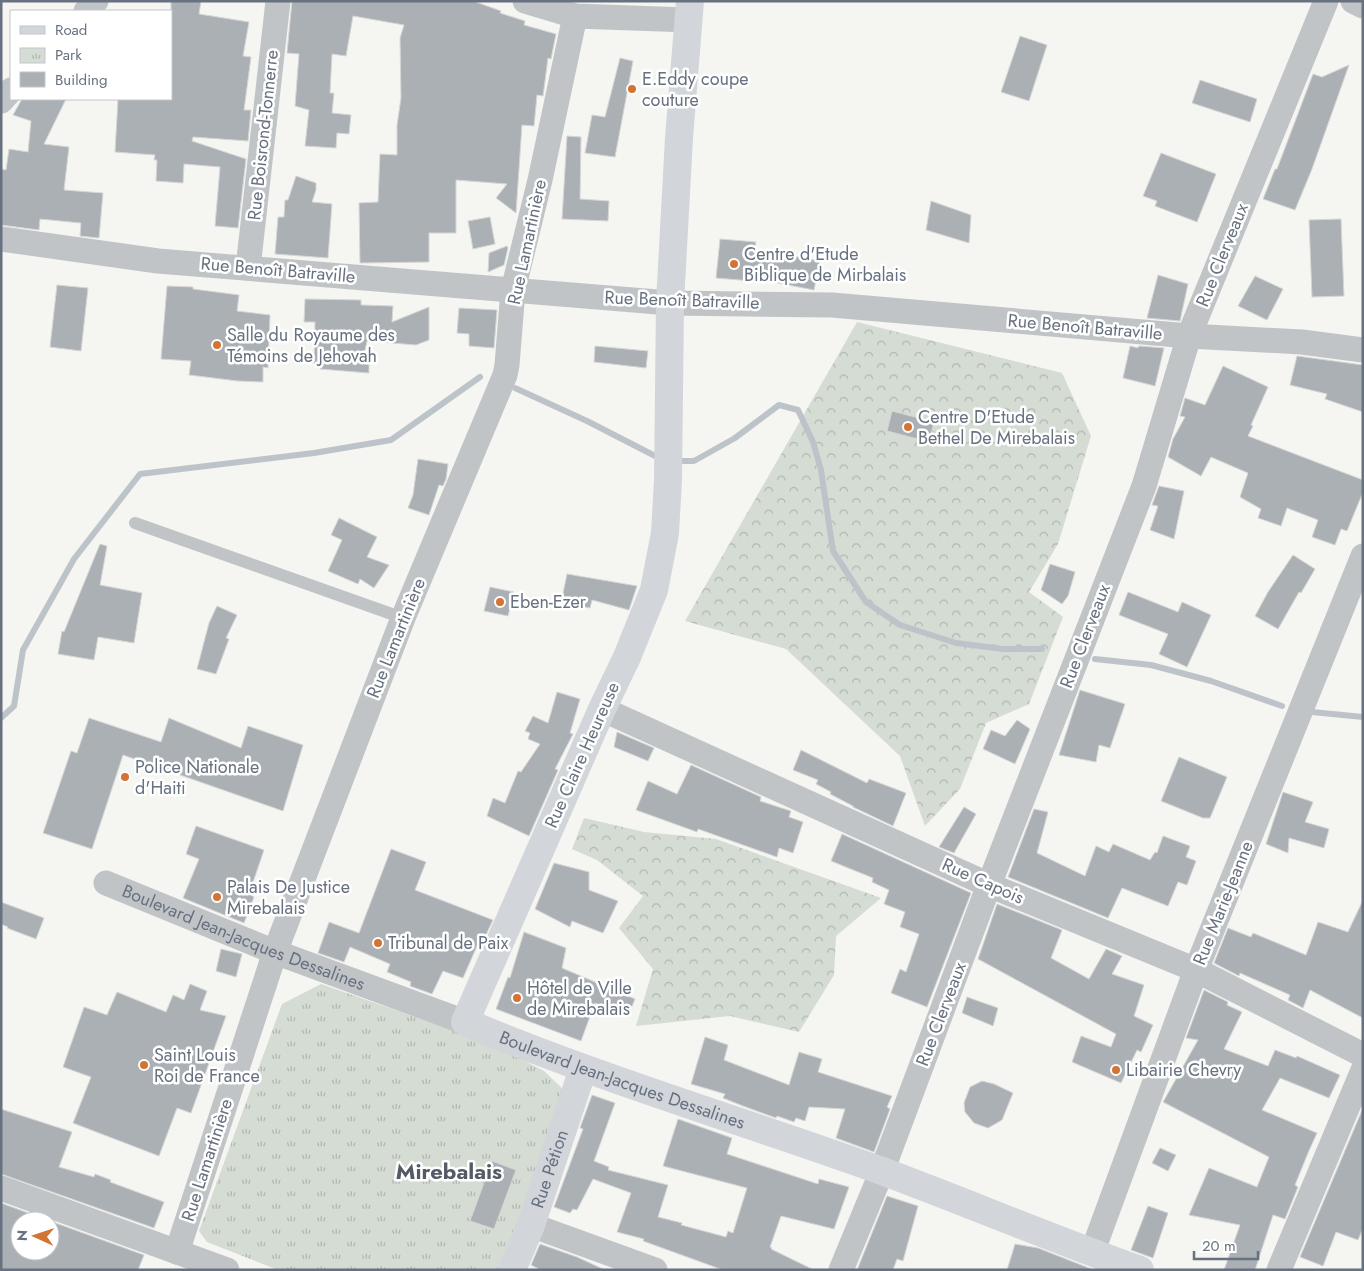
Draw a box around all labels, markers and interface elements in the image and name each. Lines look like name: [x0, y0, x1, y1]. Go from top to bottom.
legend: [10, 10, 172, 100]
text: Road: [55, 19, 87, 41]
text: Park: [55, 44, 82, 66]
street label: Rue Boisrond-Tonnerre: [241, 49, 285, 221]
place label: E.Eddy coupe couture: [642, 66, 748, 113]
text: Building: [55, 69, 107, 91]
marker: E.Eddy coupe couture: [626, 83, 638, 95]
street label: Rue Lamartinière: [501, 177, 553, 307]
street label: Rue Clerveaux: [1189, 199, 1255, 311]
place label: Centre d'Etude Biblique de Mirbalais: [744, 241, 906, 288]
street label: Rue Benoît Batraville: [200, 250, 356, 290]
marker: Centre d'Etude Biblique de Mirbalais: [728, 258, 740, 270]
street label: Rue Benoît Batraville: [604, 284, 760, 316]
street label: Rue Benoît Batraville: [1007, 307, 1163, 347]
place label: Salle du Royaume des Témoins de Jehovah: [227, 322, 395, 369]
marker: Salle du Royaume des Témoins de Jehovah: [211, 339, 223, 351]
place label: Centre D'Etude Bethel De Mirebalais: [918, 404, 1075, 451]
marker: Centre D'Etude Bethel De Mirebalais: [902, 421, 914, 433]
street label: Rue Lamartinière: [360, 574, 432, 702]
street label: Rue Clerveaux: [1053, 580, 1117, 692]
place label: Eben-Ezer: [510, 589, 587, 615]
marker: Eben-Ezer: [494, 596, 506, 608]
street label: Rue Claire Heureuse: [538, 678, 626, 832]
place label: Police Nationale d'Haiti: [135, 754, 259, 801]
marker: Police Nationale d'Haiti: [119, 771, 131, 783]
street label: Rue Marie-Jeanne: [1186, 837, 1260, 969]
street label: Rue Capois: [938, 851, 1028, 911]
place label: Palais De Justice Mirebalais: [227, 874, 350, 921]
street label: Boulevard Jean-Jacques Dessalines: [118, 878, 369, 997]
marker: Palais De Justice Mirebalais: [211, 891, 223, 903]
place label: Tribunal de Paix: [388, 930, 509, 956]
marker: Tribunal de Paix: [372, 937, 384, 949]
street label: Rue Clerveaux: [909, 958, 973, 1070]
place label: Hôtel de Ville de Mirebalais: [527, 975, 632, 1022]
marker: Hôtel de Ville de Mirebalais: [511, 992, 523, 1004]
street label: Boulevard Jean-Jacques Dessalines: [495, 1024, 748, 1136]
place label: Saint Louis Roi de France: [154, 1042, 260, 1089]
place label: Libairie Chevry: [1126, 1057, 1241, 1083]
marker: Saint Louis Roi de France: [138, 1059, 150, 1071]
marker: Libairie Chevry: [1110, 1064, 1122, 1076]
street label: Rue Lamartinière: [175, 1095, 239, 1225]
street label: Rue Pétion: [525, 1126, 575, 1211]
district label: Mirebalais: [396, 1155, 502, 1187]
north arrow: [10, 1211, 60, 1261]
scale bar: [1194, 1228, 1258, 1260]
text: N: [12, 1229, 32, 1241]
text: 20 m: [1202, 1235, 1236, 1257]

